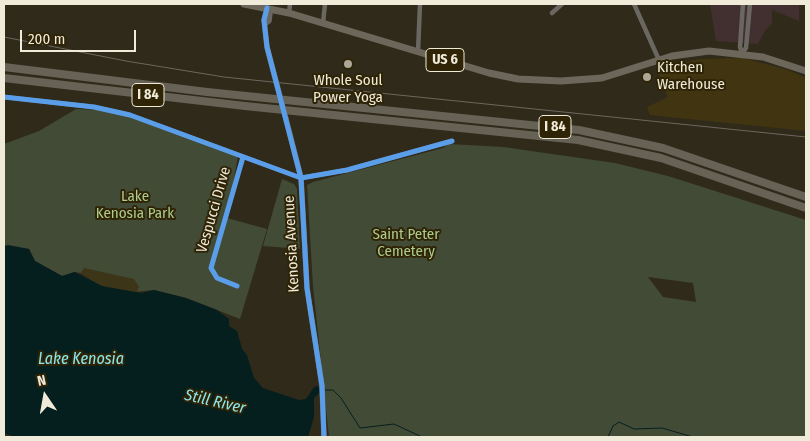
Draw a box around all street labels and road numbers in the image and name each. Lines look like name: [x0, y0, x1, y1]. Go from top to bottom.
road number: US 6: [426, 48, 464, 72]
road number: I 84: [132, 84, 164, 106]
road number: I 84: [539, 115, 571, 138]
street label: Vespucci Drive: [193, 165, 235, 255]
street label: Kenosia Avenue: [280, 195, 304, 293]

